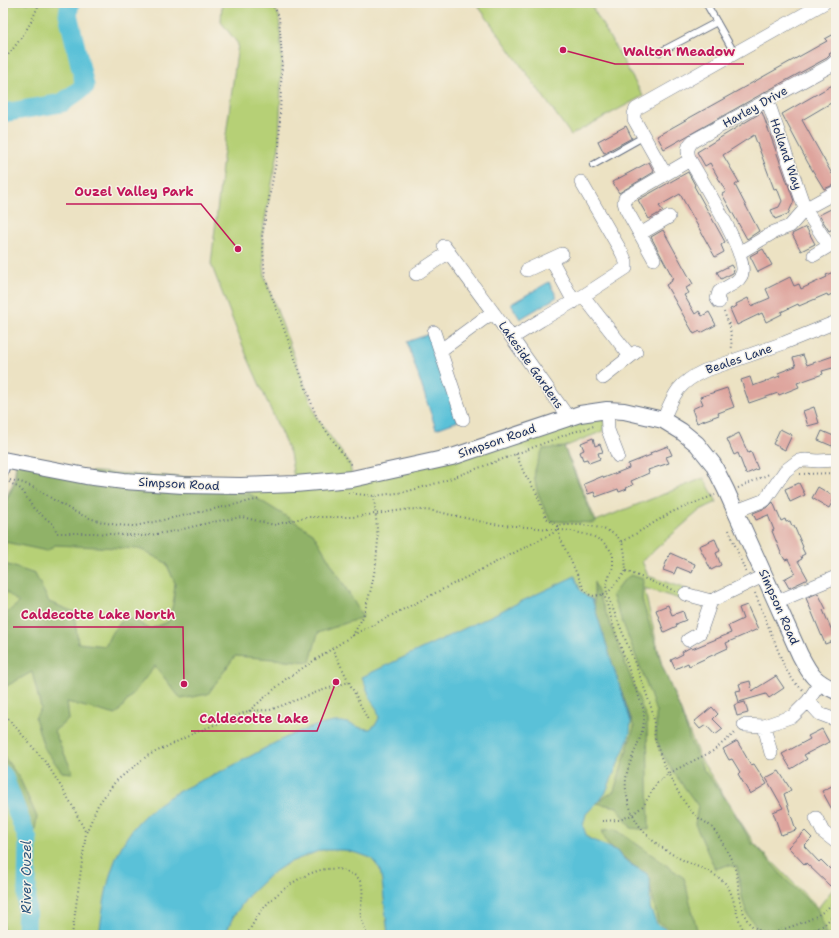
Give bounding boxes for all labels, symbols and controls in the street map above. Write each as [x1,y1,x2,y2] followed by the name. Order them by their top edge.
[615,39,744,64] callout: Walton Meadow
[623,43,735,60] text: Walton Meadow
[720,82,791,131] street label: Harley Drive
[766,116,806,192] street label: Holland Way
[66,179,201,204] callout: Ouzel Valley Park
[74,183,194,200] text: Ouzel Valley Park
[495,318,567,412] street label: Lakeside Gardens
[704,340,775,378] street label: Beales Lane
[456,420,538,462] street label: Simpson Road
[138,474,220,494] street label: Simpson Road
[755,567,803,648] street label: Simpson Road
[13,602,183,627] callout: Caldecotte Lake North
[21,606,175,623] text: Caldecotte Lake North
[191,706,317,731] callout: Caldecotte Lake
[199,710,309,727] text: Caldecotte Lake
[18,840,35,914] water label: River Ouzel

